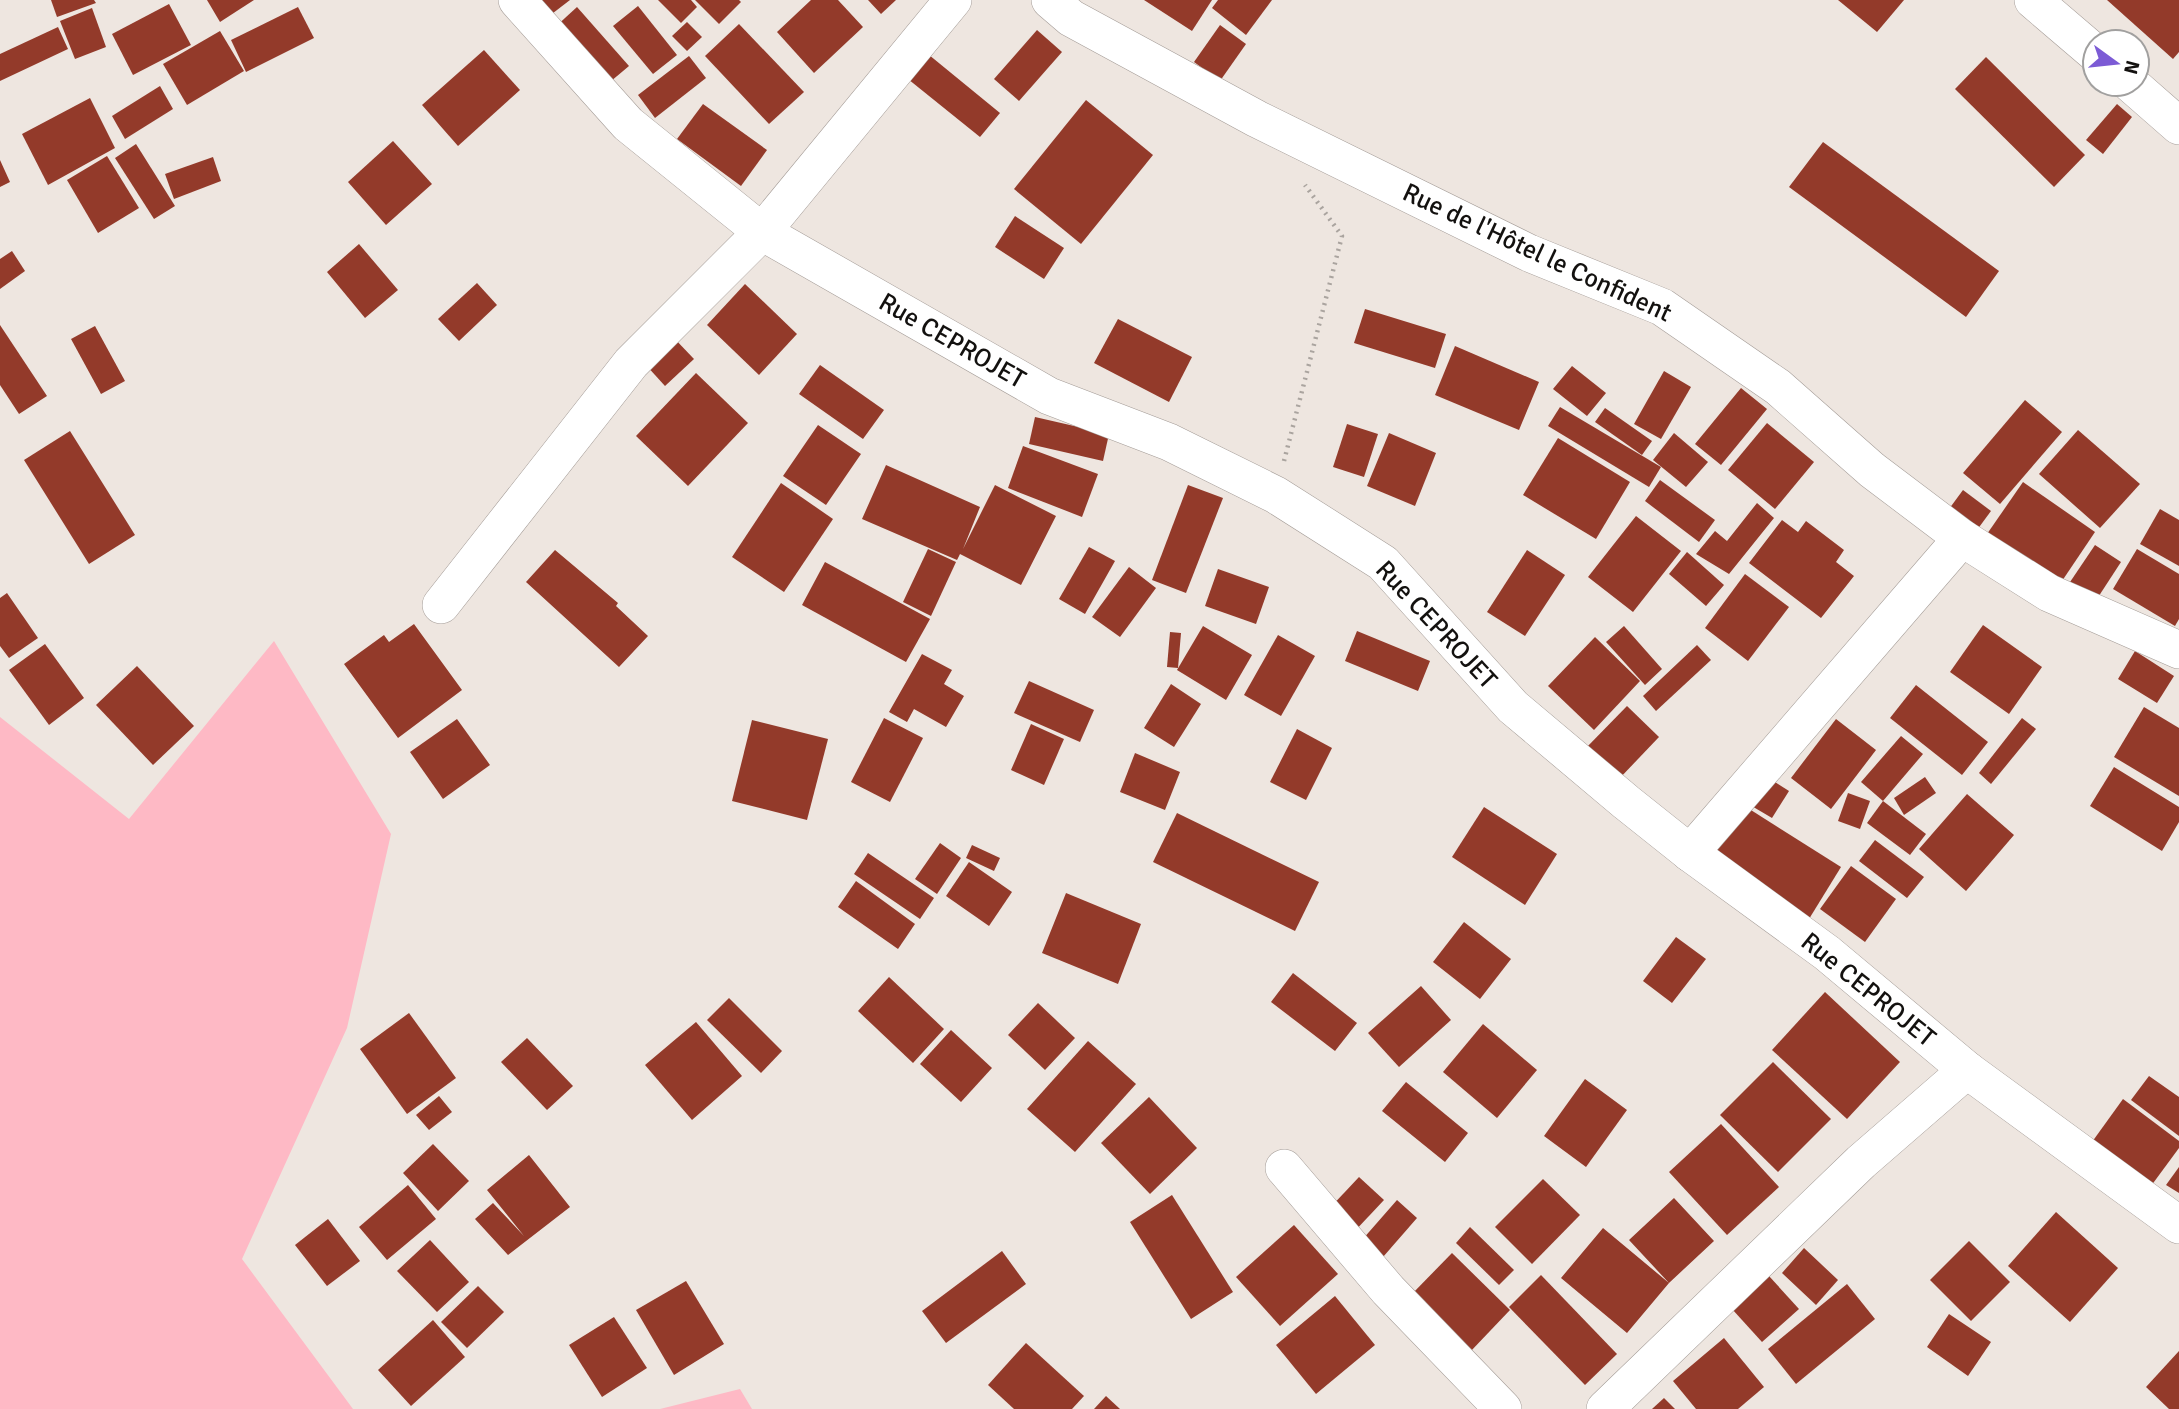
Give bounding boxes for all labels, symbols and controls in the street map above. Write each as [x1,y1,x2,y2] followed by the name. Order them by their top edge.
[2081,28,2151,98] north arrow
[2118,58,2145,77] text: N
[1397,177,1677,329] street label: Rue de l'Hôtel le Confident
[873,286,1031,396] street label: Rue CEPROJET
[1368,554,1504,696] street label: Rue CEPROJET
[1794,926,1942,1054] street label: Rue CEPROJET

